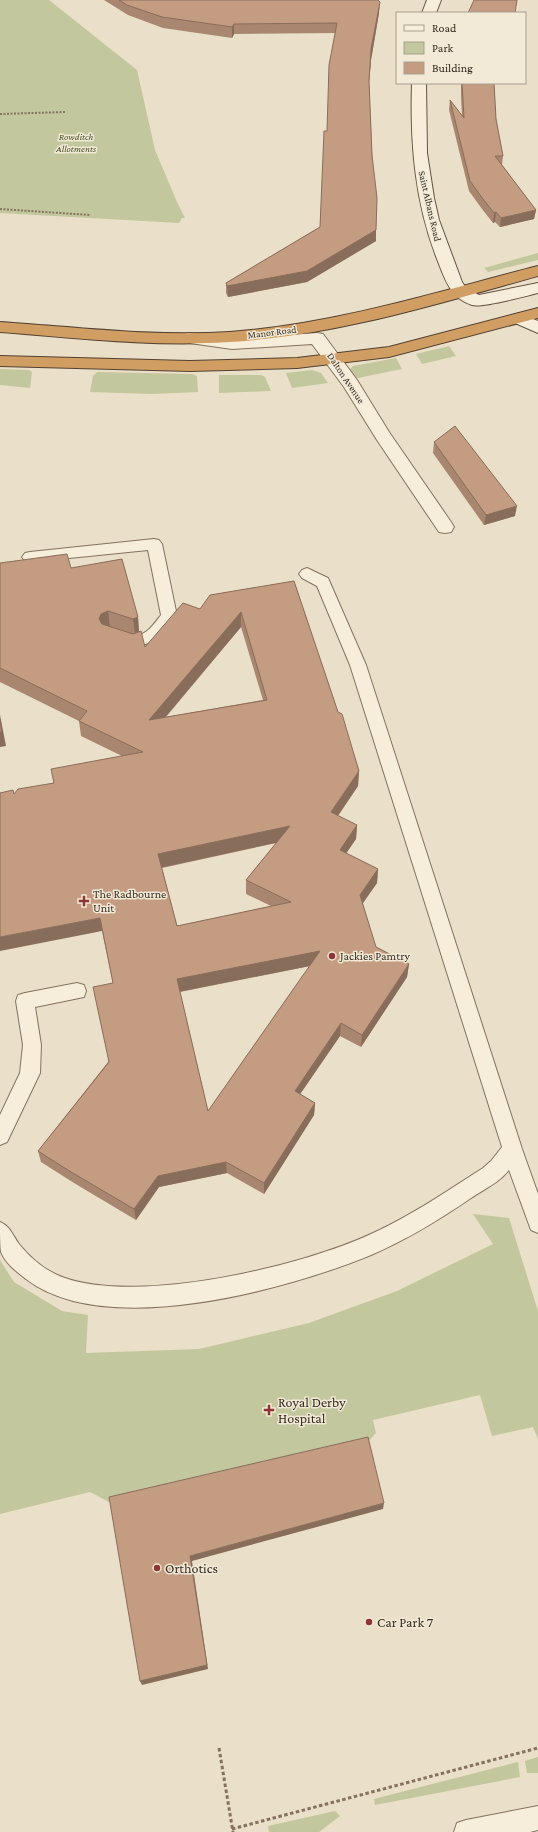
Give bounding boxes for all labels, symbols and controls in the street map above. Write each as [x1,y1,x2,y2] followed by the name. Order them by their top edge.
[396,12,526,84] legend
[432,21,457,35] text: Road
[432,41,454,55] text: Park
[432,61,473,75] text: Building
[55,131,97,154] park label: Rowditch Allotments
[417,170,444,243] street label: Saint Albans Road
[247,323,298,340] street label: Manor Road
[325,351,367,406] street label: Dalton Avenue
[93,887,166,915] place label: The Radbourne Unit
[78,895,90,907] marker: The Radbourne Unit
[339,949,410,963] place label: Jackies Pamtry
[327,951,337,961] marker: Jackies Pamtry
[278,1394,346,1426] place label: Royal Derby Hospital
[263,1404,275,1416] marker: Royal Derby Hospital
[165,1560,218,1576] place label: Orthotics
[152,1563,162,1573] marker: Orthotics
[377,1614,434,1630] place label: Car Park 7
[364,1617,374,1627] marker: Car Park 7

